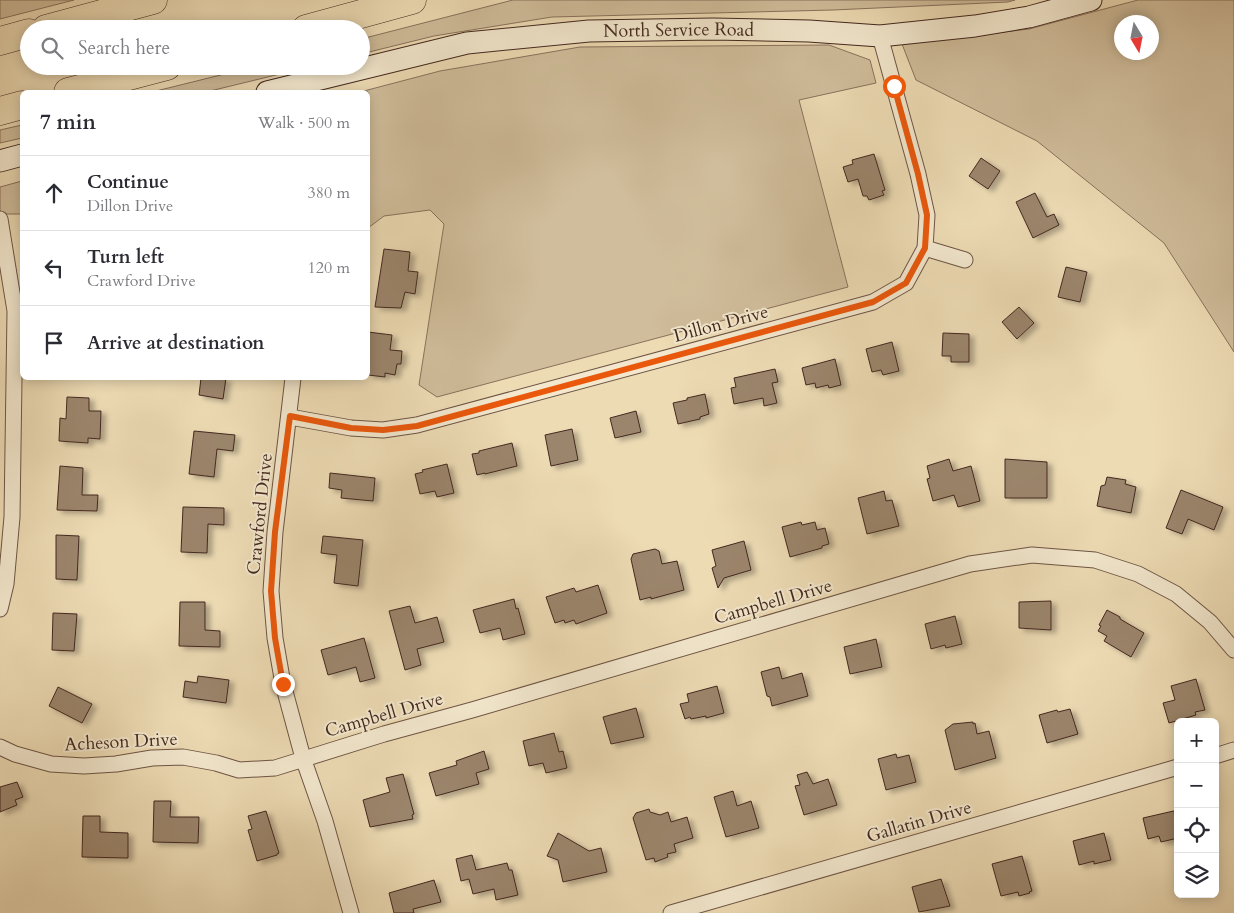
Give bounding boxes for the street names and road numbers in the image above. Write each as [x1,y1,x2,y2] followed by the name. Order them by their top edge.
[603,16,755,43] street label: North Service Road
[671,299,771,349] street label: Dillon Drive
[241,452,279,576] street label: Crawford Drive
[711,573,835,631] street label: Campbell Drive
[322,686,446,744] street label: Campbell Drive
[64,727,178,757] street label: Acheson Drive
[863,795,975,849] street label: Gallatin Drive

